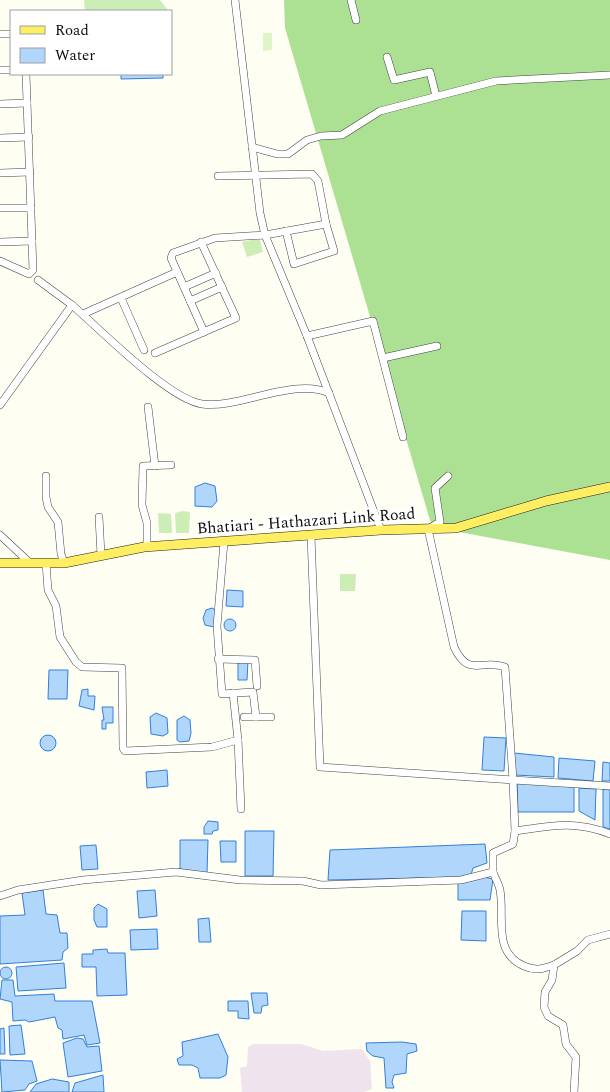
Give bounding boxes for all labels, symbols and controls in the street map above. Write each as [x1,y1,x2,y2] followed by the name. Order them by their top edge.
[10,10,172,75] legend
[55,19,89,42] text: Road
[55,44,95,67] text: Water
[196,501,416,541] street label: Bhatiari - Hathazari Link Road

